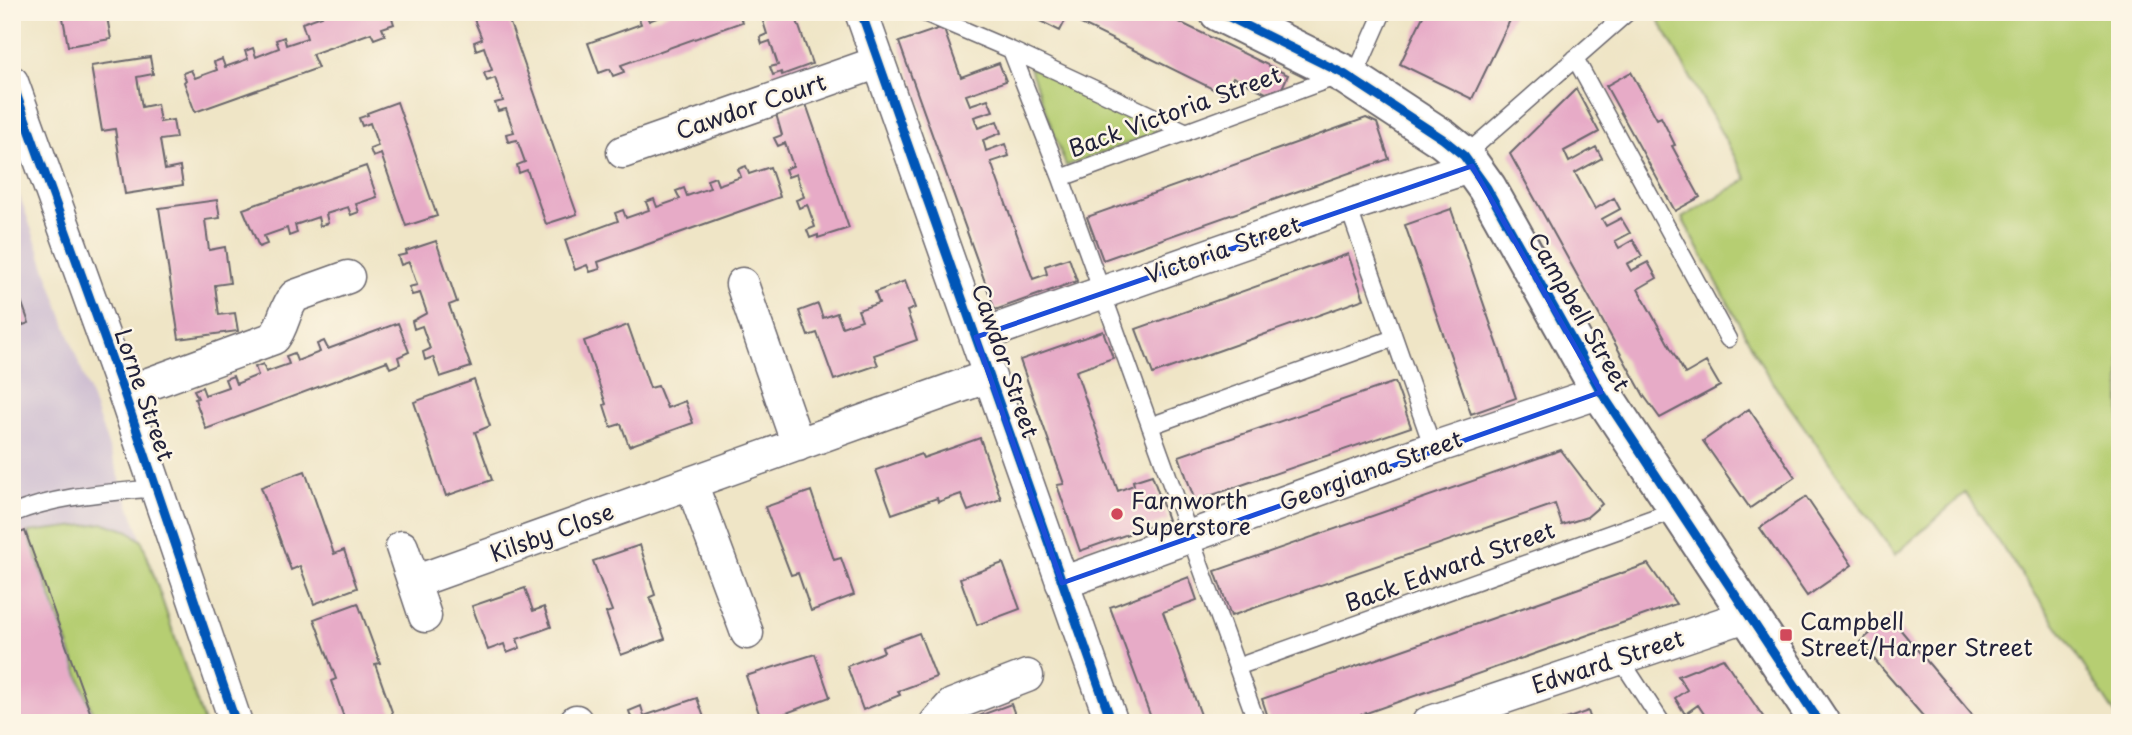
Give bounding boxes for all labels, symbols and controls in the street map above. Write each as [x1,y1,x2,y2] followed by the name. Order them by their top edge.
[1063,56,1286,165] street label: Back Victoria Street
[671,63,830,148] street label: Cawdor Court
[1140,206,1305,292] street label: Victoria Street
[1520,225,1640,397] street label: Campbell Street
[964,279,1049,442] street label: Cawdor Street
[106,323,184,466] street label: Lorne Street
[1274,420,1467,519] street label: Georgiana Street
[1131,482,1251,543] place label: Farnworth Superstore
[485,493,618,570] street label: Kilsby Close
[1109,506,1125,522] marker: Farnworth Superstore
[1340,511,1559,620] street label: Back Edward Street
[1800,603,2033,664] place label: Campbell Street/Harper Street
[1527,620,1688,702] street label: Edward Street
[1778,627,1794,643] marker: Campbell Street/Harper Street

